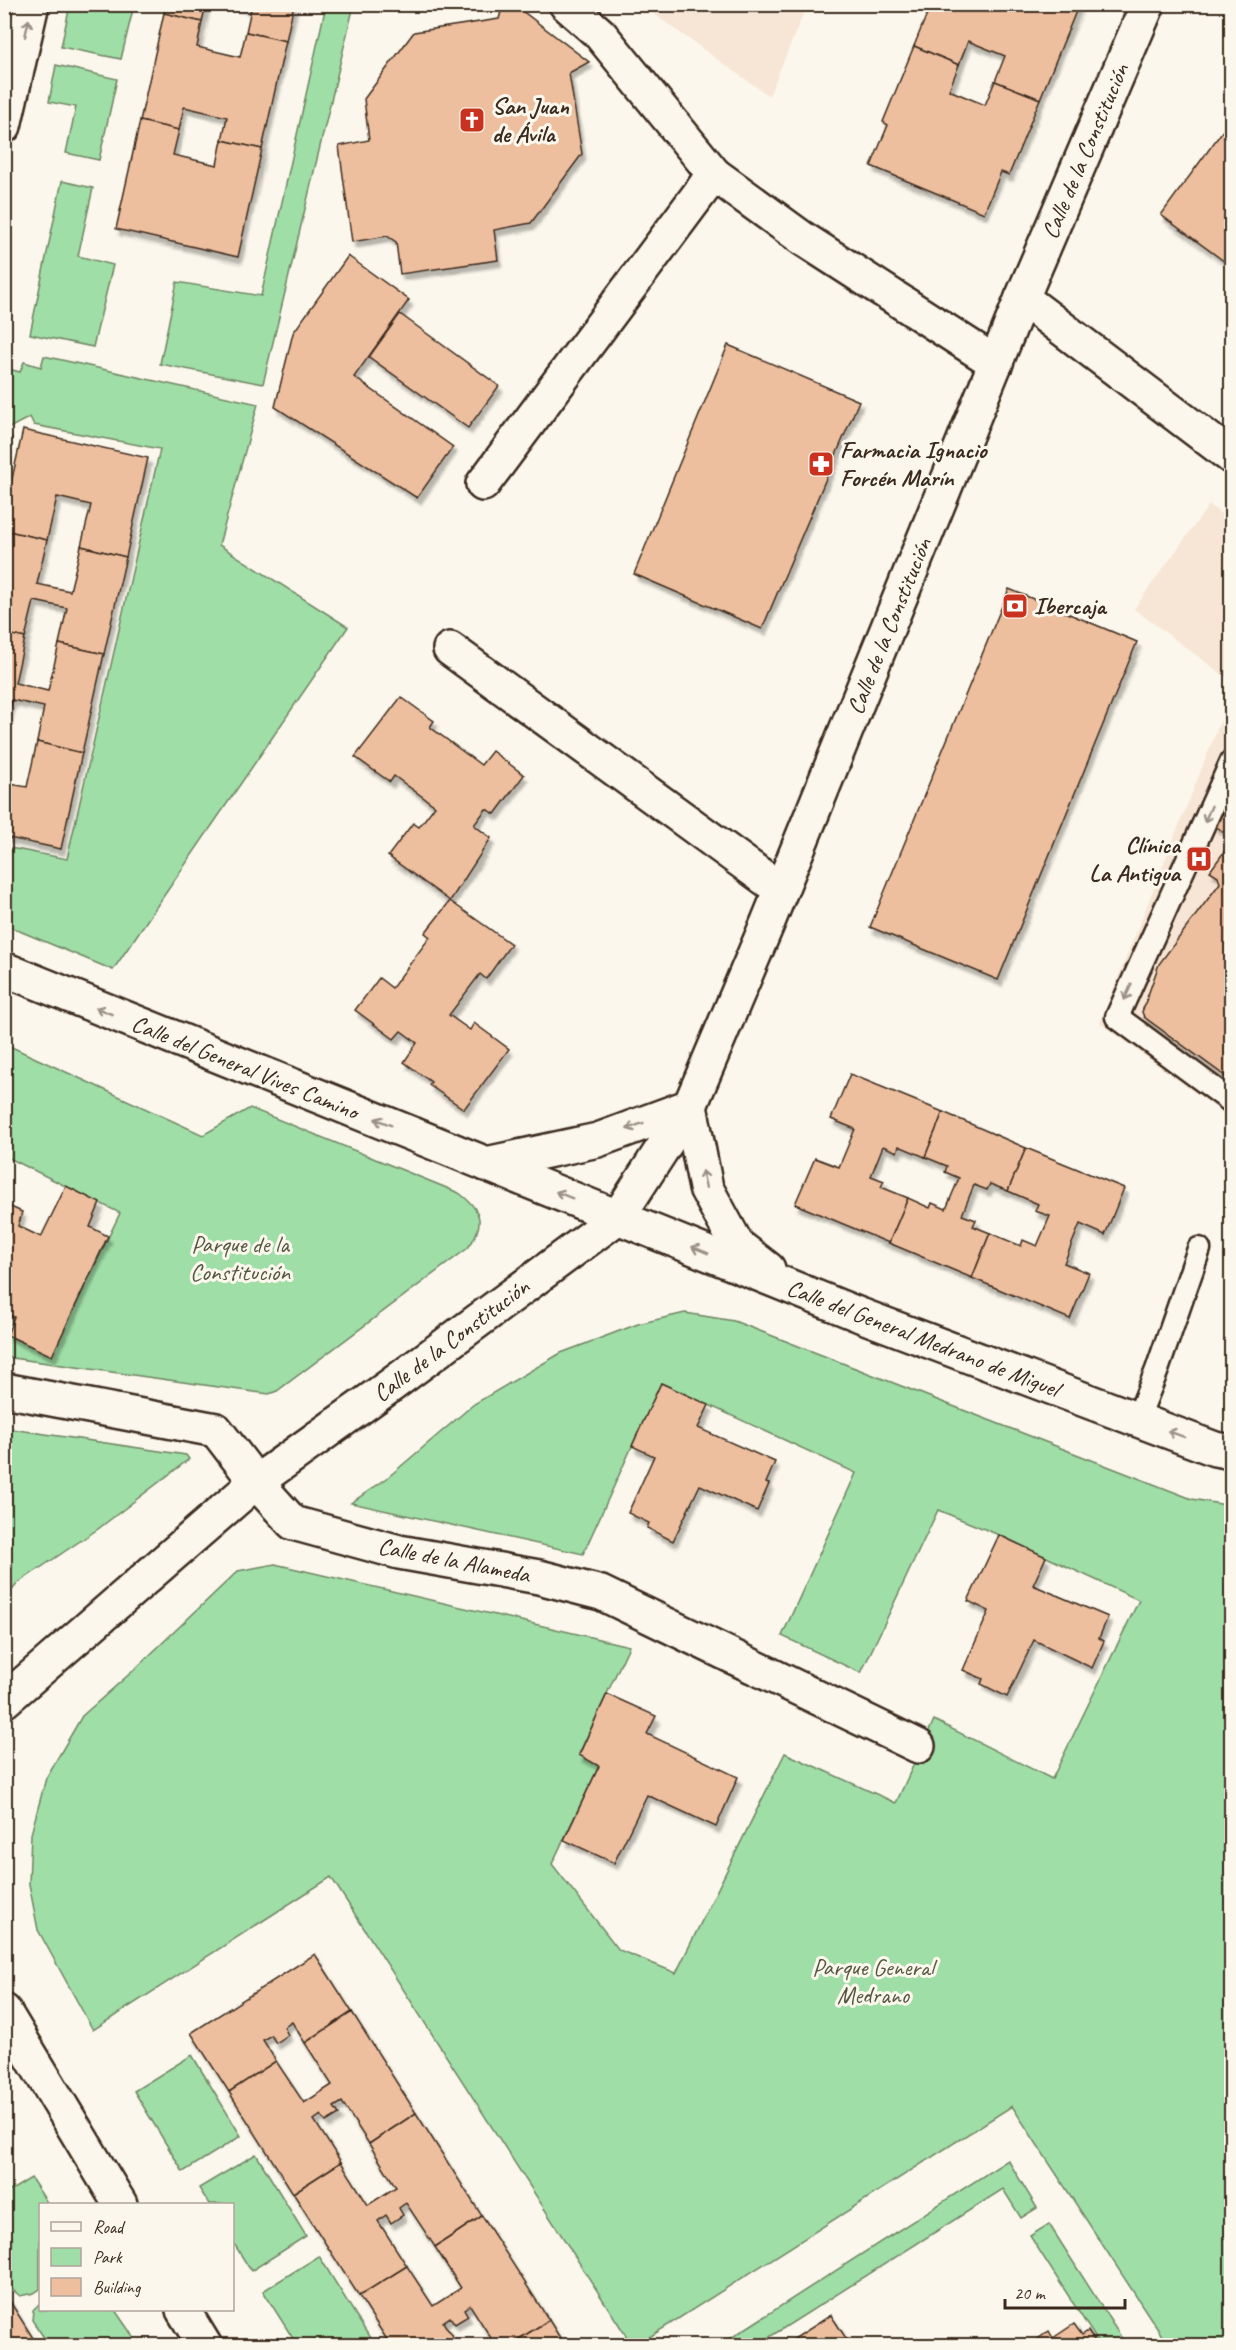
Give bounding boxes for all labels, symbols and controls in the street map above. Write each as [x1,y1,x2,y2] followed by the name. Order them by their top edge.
[22,19,33,39] one-way arrow
[1035,58,1136,243] street label: Calle de la Constitución
[492,91,570,149] place label: San Juan de Ávila
[457,105,487,135] church icon: San Juan de Ávila
[840,435,989,493] place label: Farmacia Ignacio Forcén Marín
[806,449,836,479] pharmacy icon: Farmacia Ignacio Forcén Marín
[840,532,939,719] street label: Calle de la Constitución
[1000,591,1030,621] bank icon: Ibercaja
[1034,591,1107,621] place label: Ibercaja
[1201,805,1213,823] one-way arrow
[1089,830,1182,888] place label: Clínica La Antigua
[1184,844,1214,874] hospital icon: Clínica La Antigua
[1122,983,1134,1001] one-way arrow
[95,1004,114,1015] one-way arrow
[127,1008,365,1127] street label: Calle del General Vives Camino
[374,1116,392,1127] one-way arrow
[626,1121,645,1132] one-way arrow
[698,1169,710,1188] one-way arrow
[555,1189,573,1200] one-way arrow
[190,1229,291,1287] park label: Parque de la Constitución
[692,1244,710,1255] one-way arrow
[367,1271,536,1408] street label: Calle de la Constitución
[783,1272,1067,1405] street label: Calle del General Medrano de Miguel
[1167,1428,1186,1439] one-way arrow
[376,1531,534,1590] street label: Calle de la Alameda
[812,1952,938,2010] park label: Parque General Medrano
[39,2203,234,2311] legend
[93,2216,126,2238] text: Road
[93,2246,123,2268] text: Park
[1005,2272,1125,2310] scale bar
[93,2276,142,2298] text: Building
[1014,2282,1047,2304] text: 20 m

